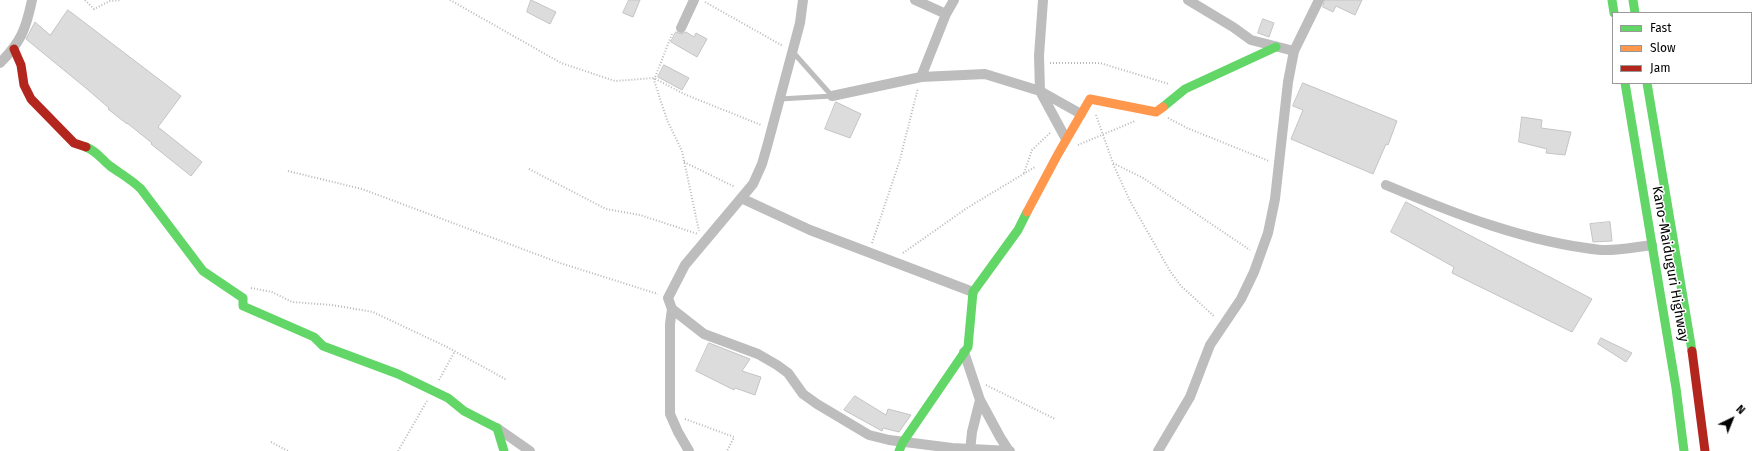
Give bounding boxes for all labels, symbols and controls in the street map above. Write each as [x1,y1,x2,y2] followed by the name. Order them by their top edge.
[1612,12,1752,84] legend
[1650,21,1672,35] text: Fast
[1650,41,1676,55] text: Slow
[1650,61,1670,75] text: Jam
[1648,185,1692,343] street label: Kano-Maiduguri Highway
[1712,399,1752,439] north arrow
[1733,403,1748,417] text: N

